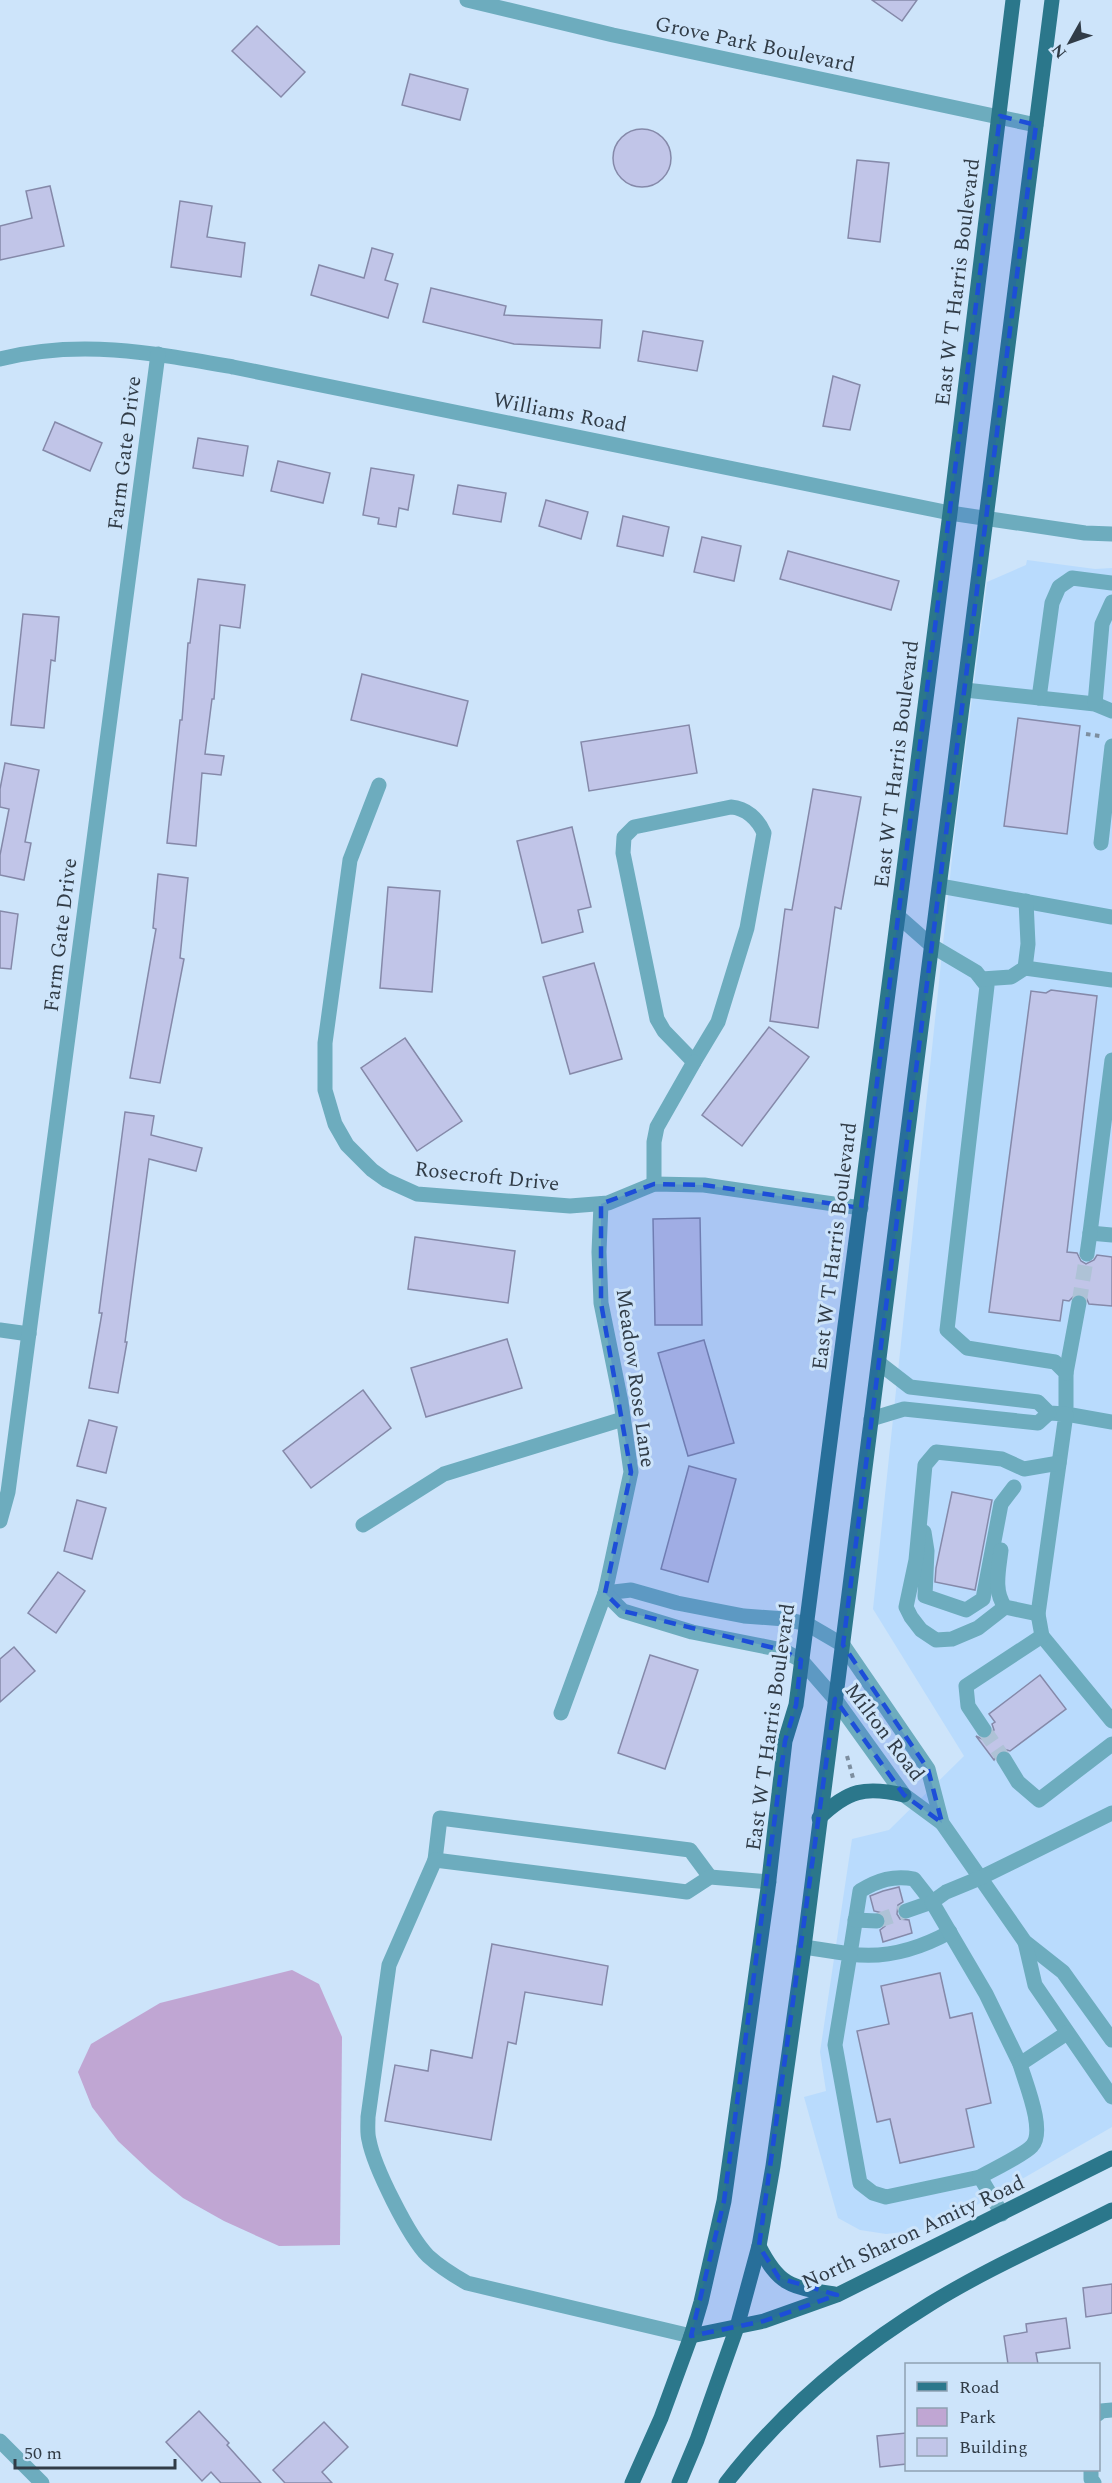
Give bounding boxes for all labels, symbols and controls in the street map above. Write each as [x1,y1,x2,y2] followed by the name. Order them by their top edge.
[652,8,858,82] street label: Grove Park Boulevard
[1040,12,1100,72] north arrow
[1046,38,1073,64] text: N
[927,156,989,408] street label: East W T Harris Boulevard
[100,374,150,532] street label: Farm Gate Drive
[490,384,630,442] street label: Williams Road
[866,638,928,890] street label: East W T Harris Boulevard
[36,856,86,1014] street label: Farm Gate Drive
[804,1120,866,1372] street label: East W T Harris Boulevard
[413,1153,561,1201] street label: Rosecroft Drive
[607,1287,663,1470] street label: Meadow Rose Lane
[738,1601,804,1853] street label: East W T Harris Boulevard
[836,1676,932,1789] street label: Milton Road
[797,2167,1030,2299] street label: North Sharon Amity Road
[905,2363,1100,2471] legend
[959,2374,1000,2401] text: Road
[959,2404,996,2431] text: Park
[15,2432,176,2470] scale bar
[959,2434,1028,2461] text: Building
[24,2440,62,2467] text: 50 m

